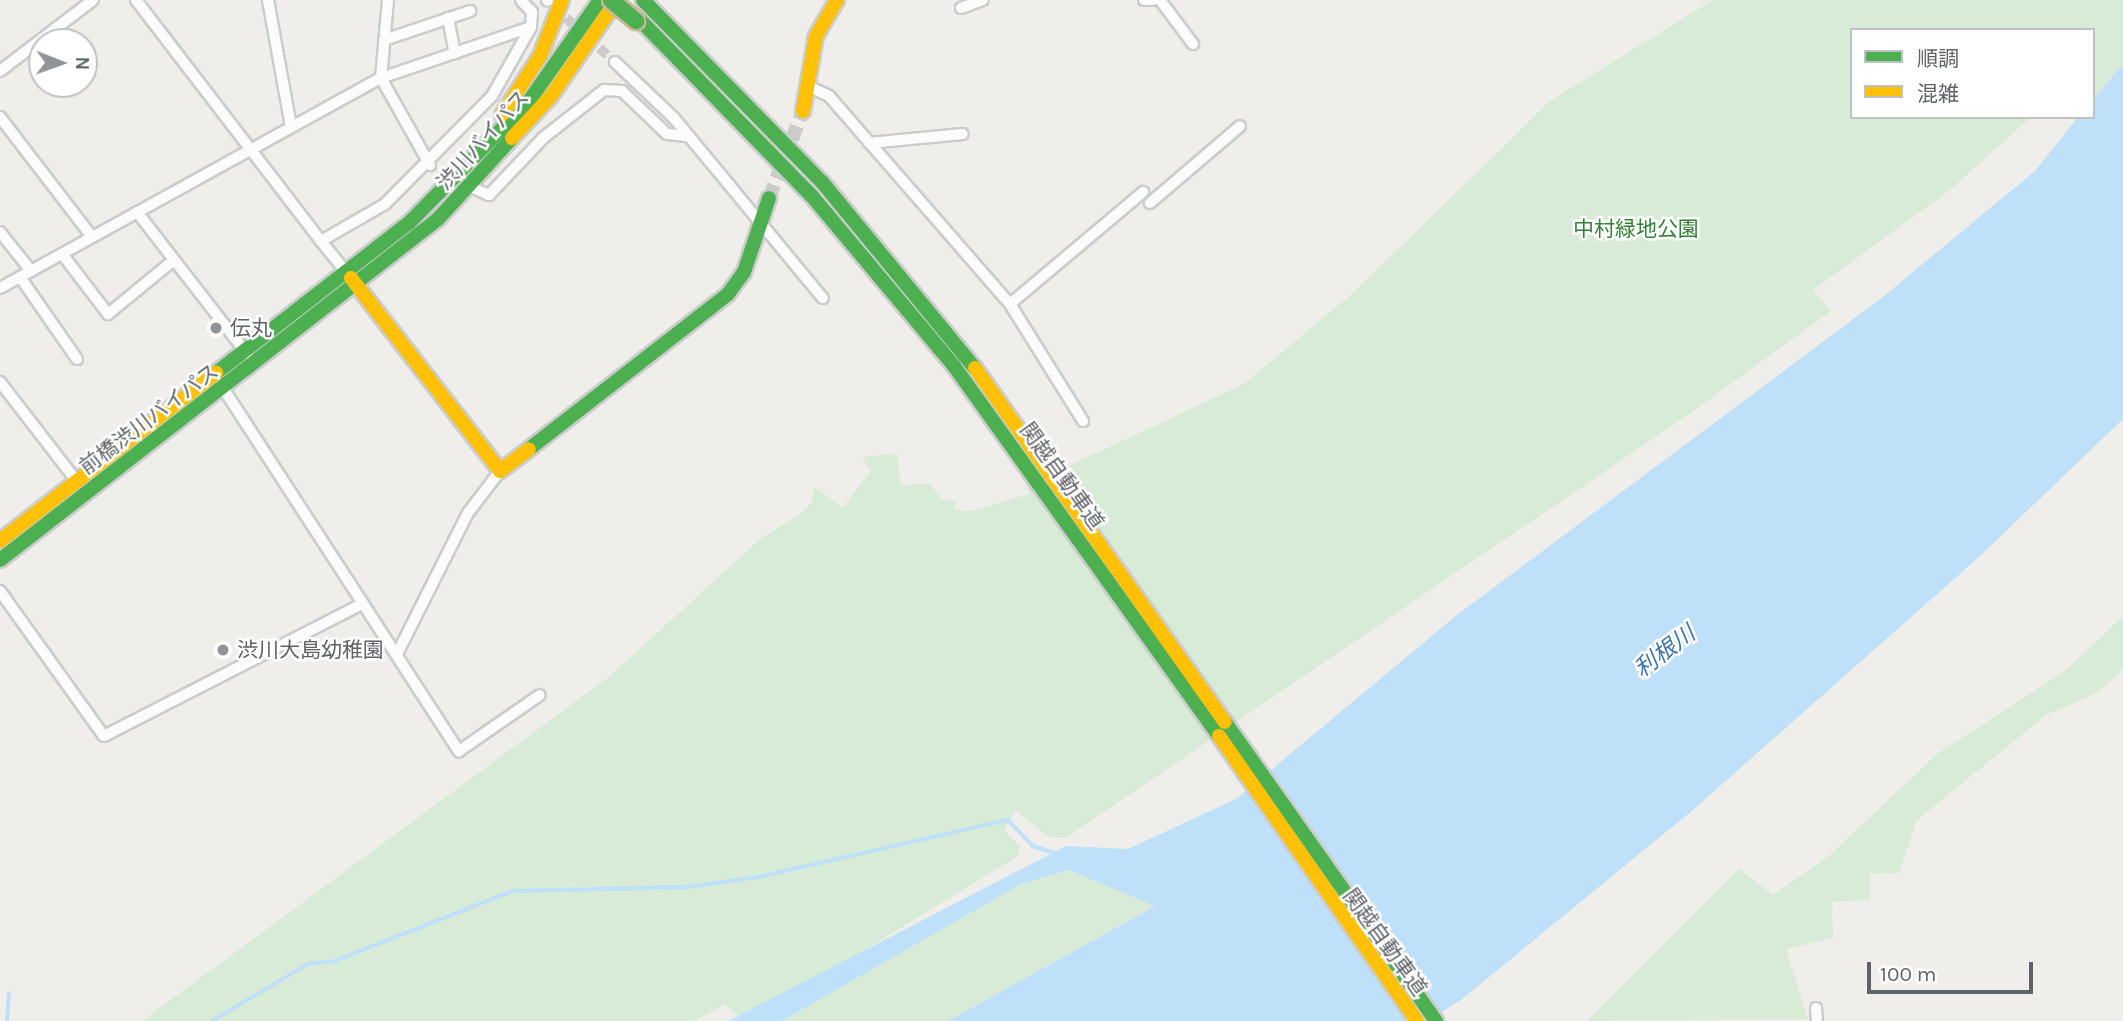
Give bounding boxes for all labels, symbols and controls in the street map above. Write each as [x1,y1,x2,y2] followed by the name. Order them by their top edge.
[28,28,98,98] north arrow
[1850,28,2095,119] legend
[1917,47,1959,71] text: 順調
[71,56,93,70] text: N
[1917,82,1959,106] text: 混雑
[431,85,535,195] street label: 渋川バイパス
[1573,216,1699,242] park label: 中村緑地公園
[230,315,272,341] place label: 伝丸
[208,320,224,336] marker: 伝丸
[74,358,224,480] street label: 前橋渋川バイパス
[1015,418,1109,534] street label: 関越自動車道
[1629,620,1701,684] water label: 利根川
[237,637,384,663] place label: 渋川大島幼稚園
[215,642,231,658] marker: 渋川大島幼稚園
[1338,884,1432,1000] street label: 関越自動車道
[1871,948,2037,992] scale bar
[1880,962,1937,986] text: 100 m

